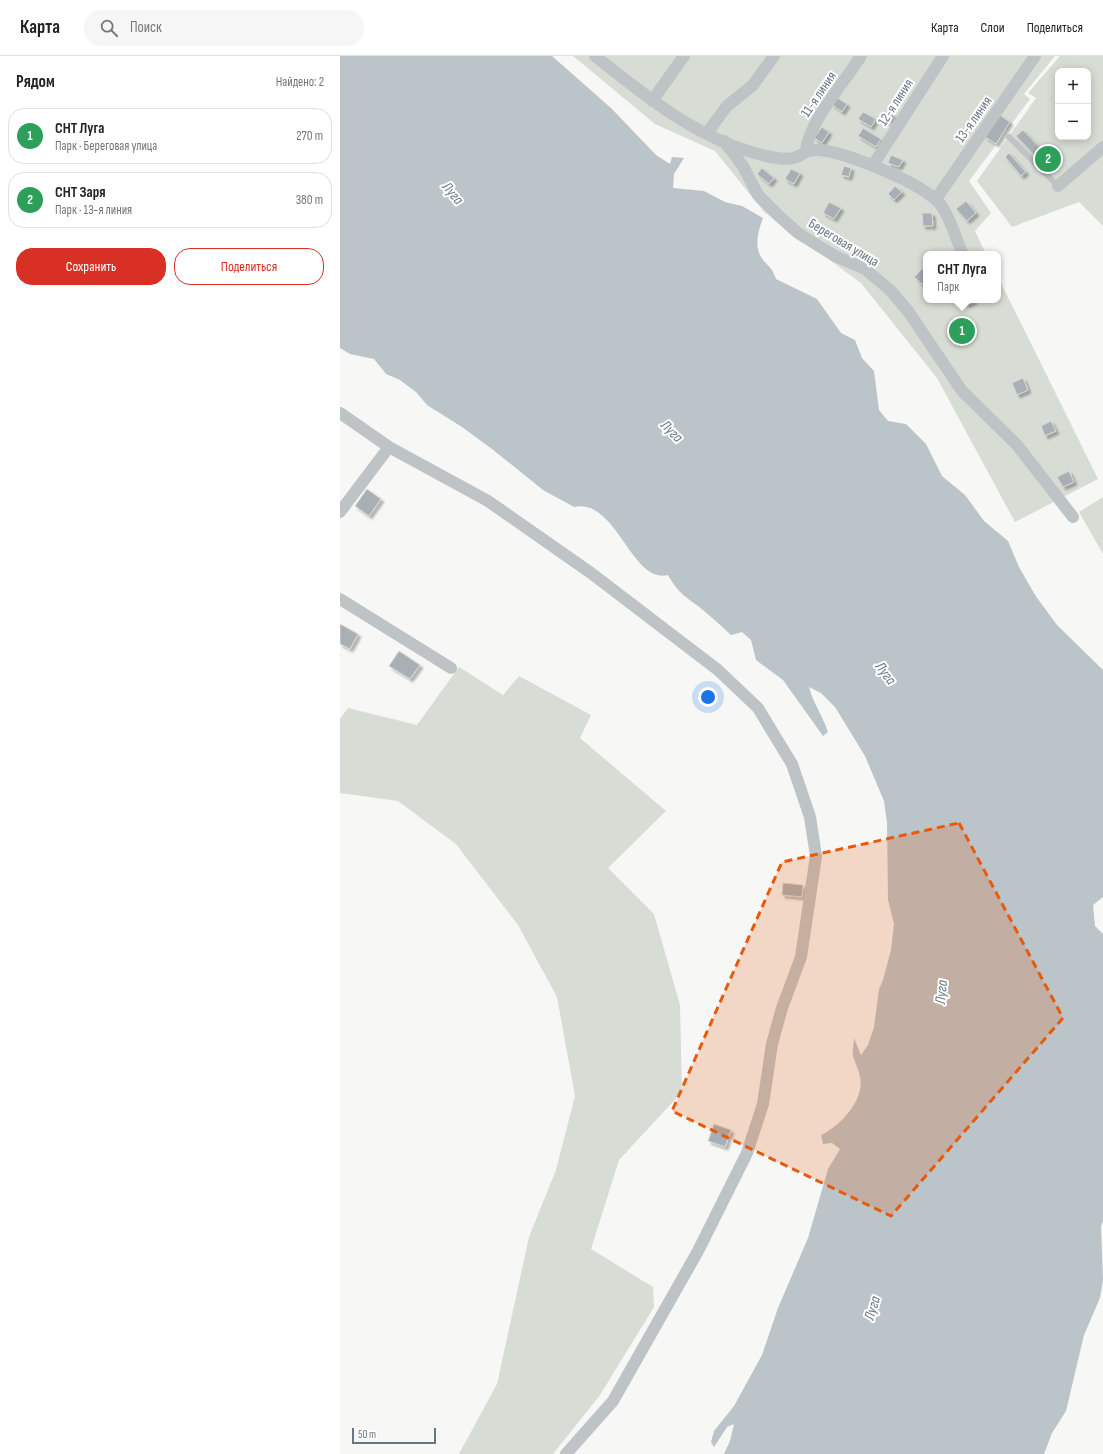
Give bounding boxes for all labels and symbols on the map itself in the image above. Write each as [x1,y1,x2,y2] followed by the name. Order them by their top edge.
[797,68,840,120] street label: 11-я линия
[874,76,917,129] street label: 12-я линия
[951,93,995,146] street label: 13-я линия
[1035,144,1061,174] pin: 2
[437,177,468,209] water label: Луга
[805,215,882,270] street label: Береговая улица
[949,316,975,346] pin: 1
[656,415,687,447] water label: Луга
[870,657,900,689] water label: Луга
[698,687,718,707] your location
[931,979,952,1006] water label: Луга
[860,1294,885,1323] water label: Луга
[352,1426,436,1445] scale bar

